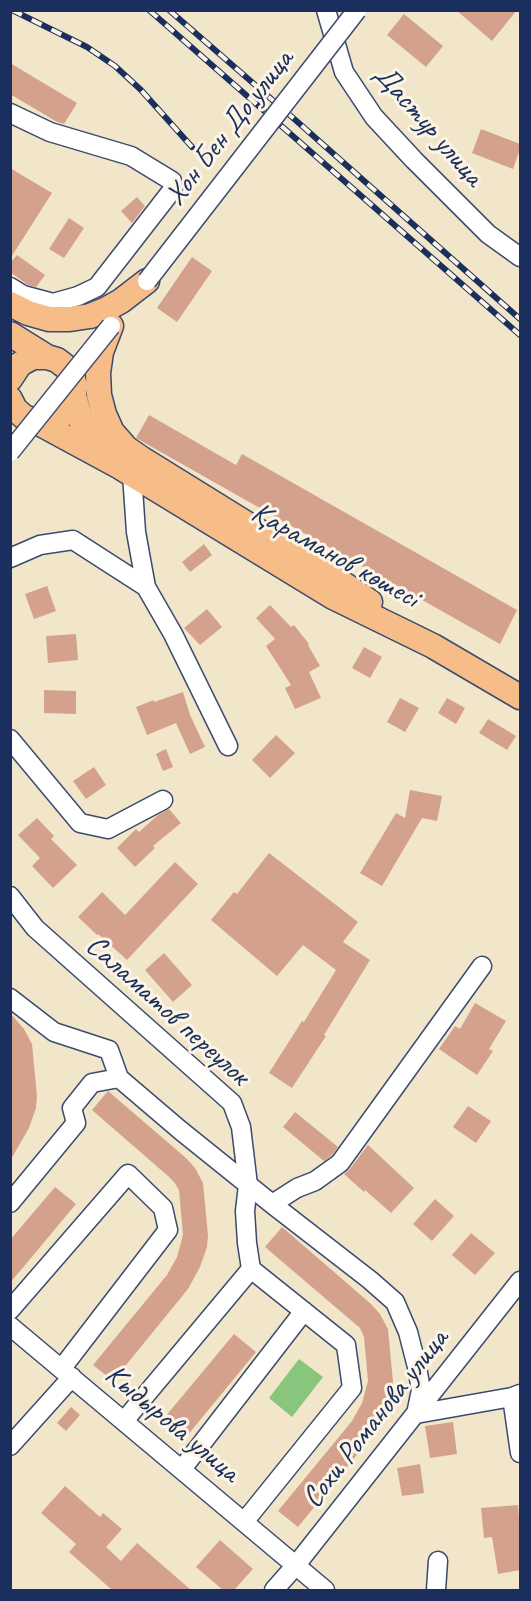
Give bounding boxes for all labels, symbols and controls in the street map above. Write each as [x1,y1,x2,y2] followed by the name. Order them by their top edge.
[158,43,302,213] street label: Хон Бен До улица
[365,58,491,194] street label: Дастур улица
[245,495,425,617] street label: Қараманов көшесі
[78,928,256,1094] street label: Саламатов переулок
[295,1323,457,1515] street label: Сохи Романова улица
[97,1357,247,1491] street label: Кыдырова улица

